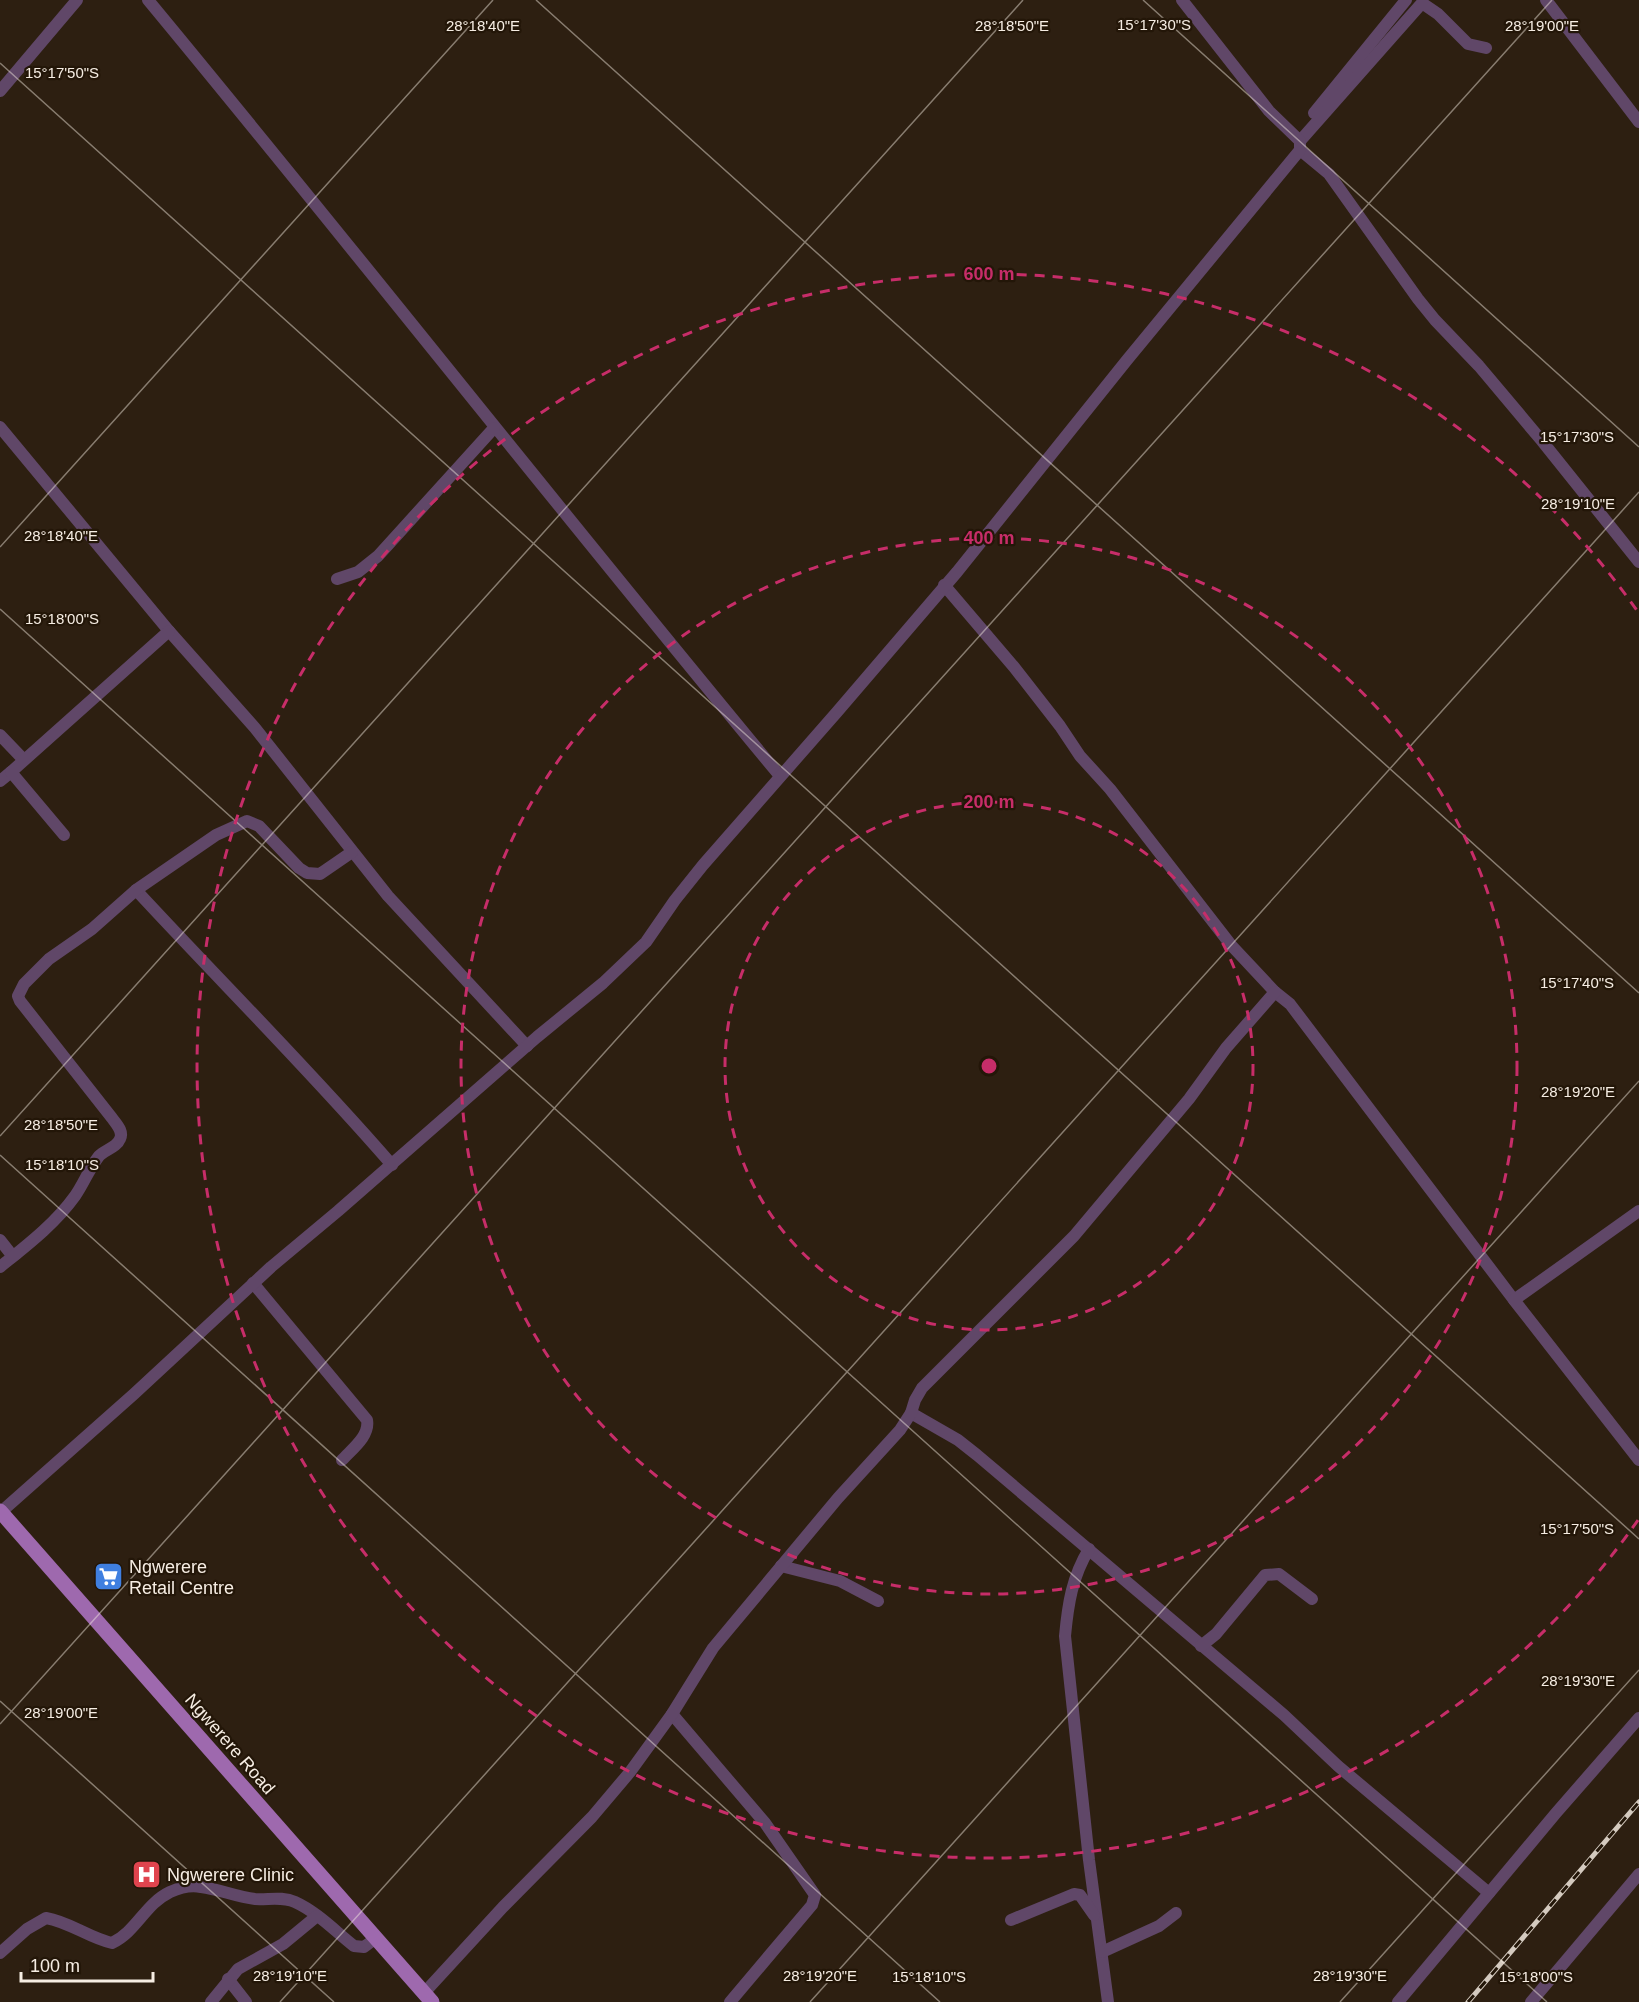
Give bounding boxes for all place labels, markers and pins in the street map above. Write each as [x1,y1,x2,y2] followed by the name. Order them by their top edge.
[979,1056,999,1076] centre of rings
[129,1557,234,1598] place label: Ngwerere Retail Centre
[92,1561,124,1593] supermarket icon: Ngwerere Retail Centre
[130,1859,162,1891] hospital icon: Ngwerere Clinic
[167,1865,294,1885] place label: Ngwerere Clinic

